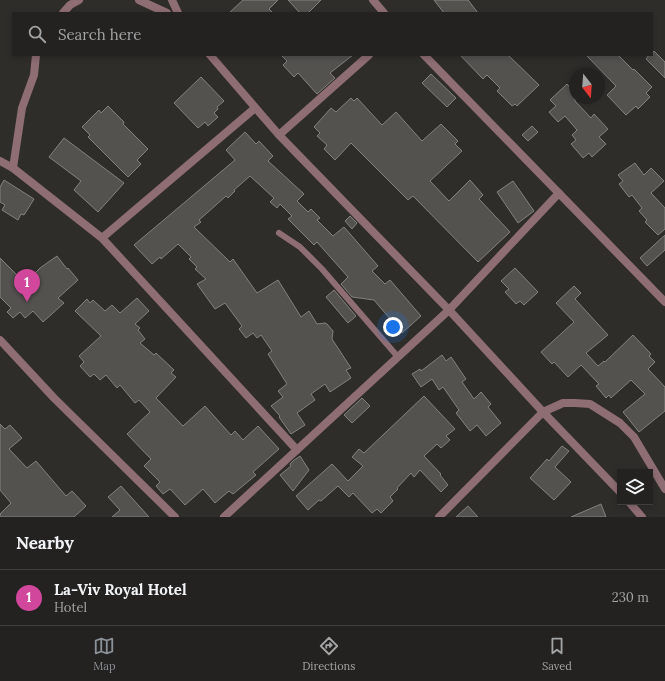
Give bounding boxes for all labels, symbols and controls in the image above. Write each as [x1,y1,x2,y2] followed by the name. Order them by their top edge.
[12,12,653,56] search box
[26,23,48,45] icon: search
[58,25,141,44] text: Search here
[569,68,605,104] north arrow
[14,269,40,302] pin: 1
[383,317,403,337] your location
[617,469,653,505] map controls
[617,469,653,505] button: layers
[16,532,74,554] text: Nearby
[54,580,187,599] text: La-Viv Royal Hotel
[26,589,32,606] text: 1
[612,589,649,606] text: 230 m
[54,599,87,616] text: Hotel
[93,635,116,673] tab: Map
[302,635,355,673] tab: Directions
[542,635,572,673] tab: Saved

